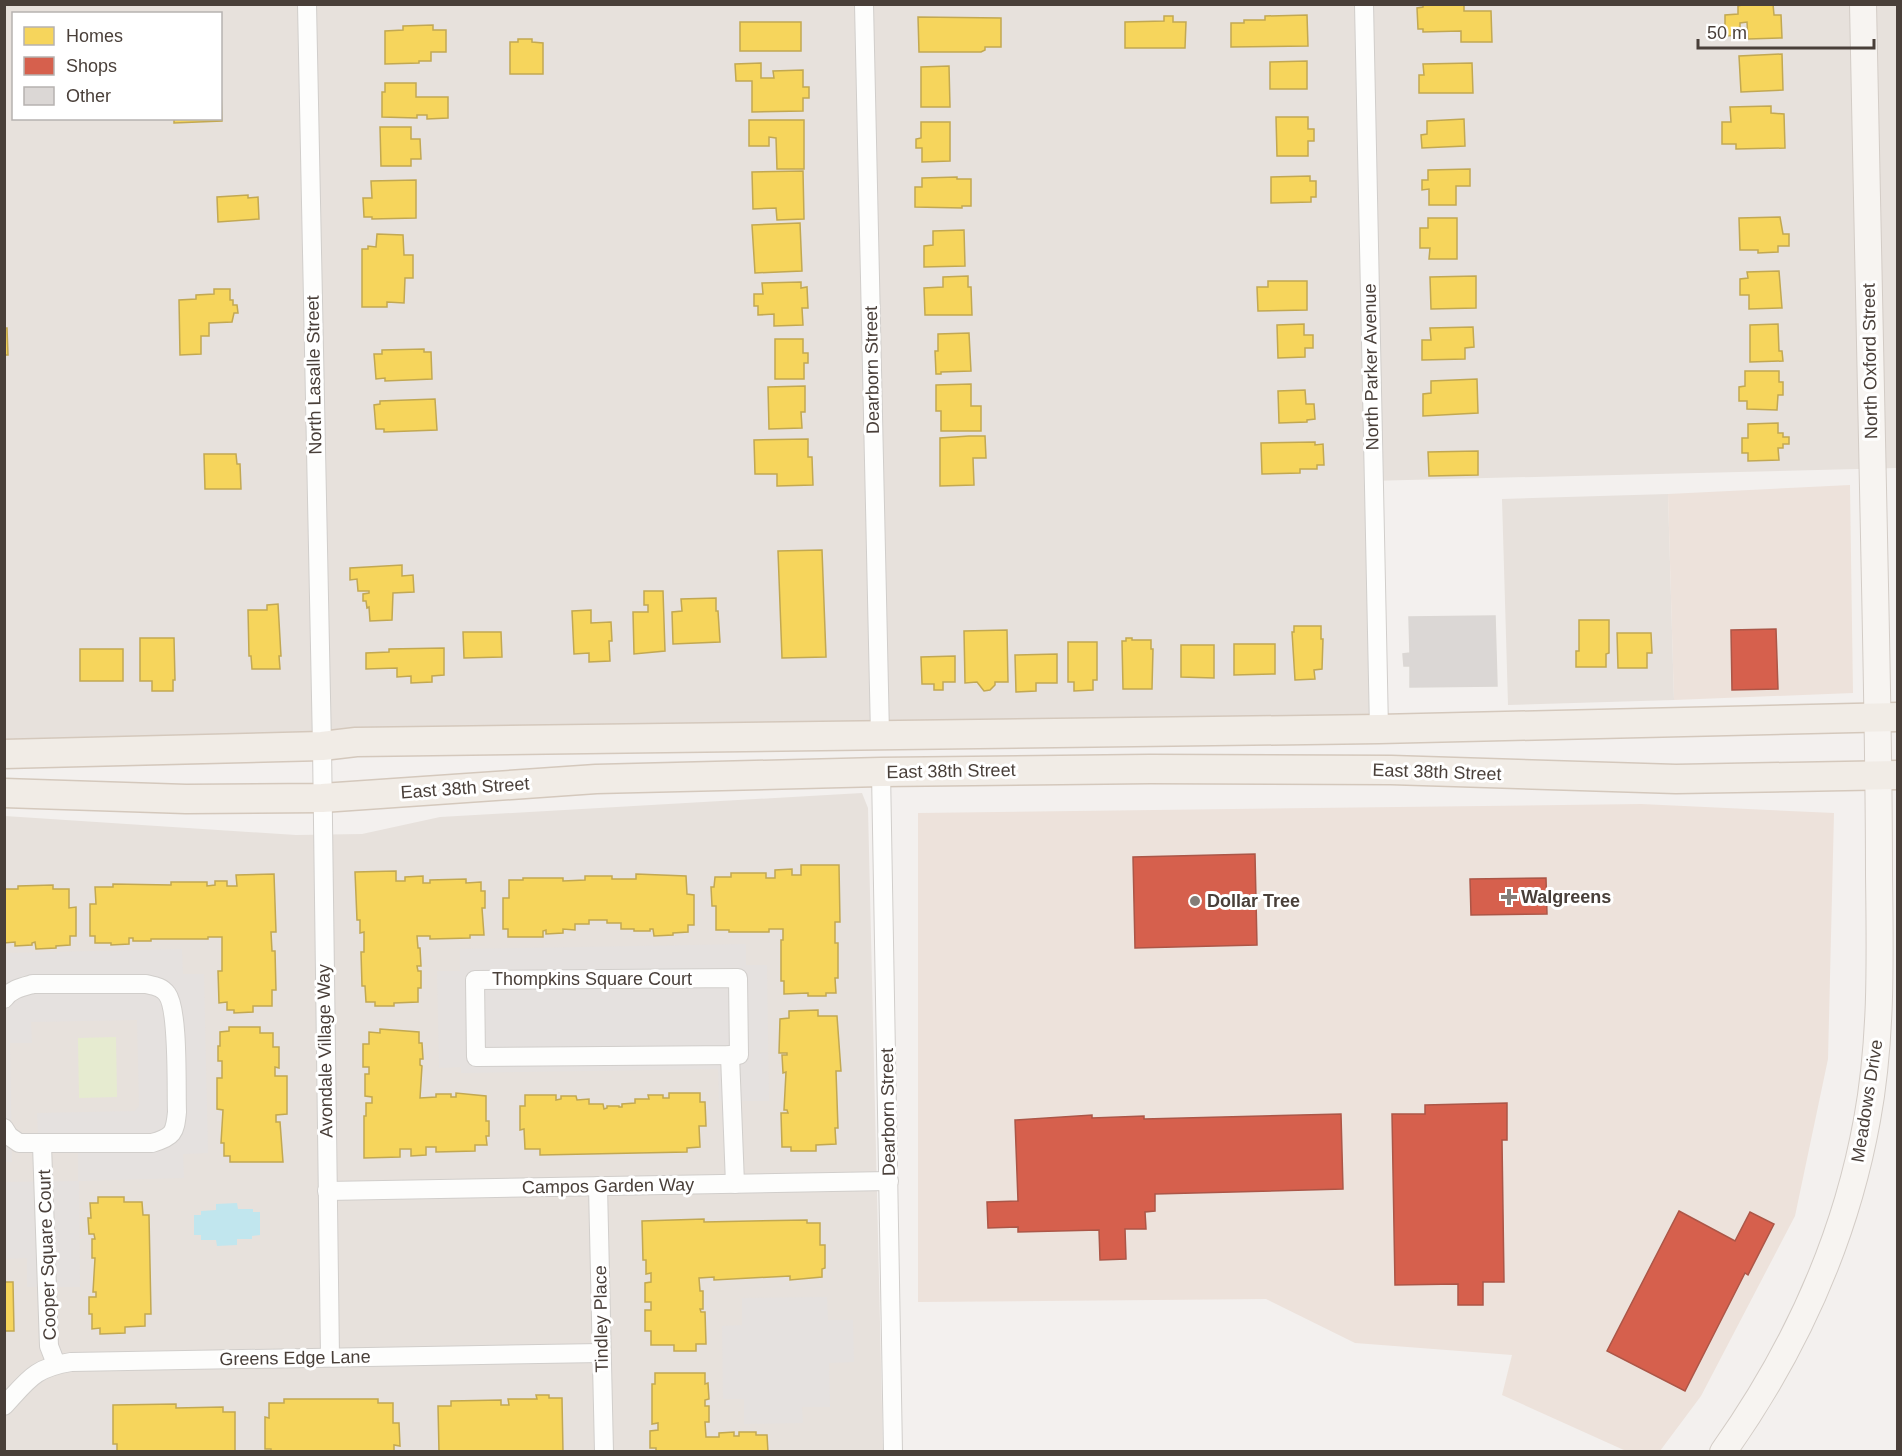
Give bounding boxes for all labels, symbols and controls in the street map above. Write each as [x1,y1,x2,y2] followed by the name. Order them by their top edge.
[12,12,222,120] legend
[1698,12,1874,50] scale bar
[1707,23,1747,43] text: 50 m
[66,26,123,46] text: Homes
[66,56,117,76] text: Shops
[66,86,111,106] text: Other
[1360,283,1382,451] street label: North Parker Avenue
[1859,283,1881,439] street label: North Oxford Street
[303,295,325,455] street label: North Lasalle Street
[861,306,883,434] street label: Dearborn Street
[886,760,1016,782] street label: East 38th Street
[1372,760,1502,784] street label: East 38th Street
[400,774,530,802] street label: East 38th Street
[1521,887,1611,907] place label: Walgreens
[1502,890,1516,904] marker: Walgreens
[1207,891,1300,911] place label: Dollar Tree
[1188,894,1202,908] marker: Dollar Tree
[313,964,337,1138] street label: Avondale Village Way
[492,969,692,989] street label: Thompkins Square Court
[1847,1038,1887,1164] street label: Meadows Drive
[877,1048,899,1176] street label: Dearborn Street
[34,1169,60,1341] street label: Cooper Square Court
[522,1174,694,1198] street label: Campos Garden Way
[590,1265,612,1373] street label: Tindley Place
[219,1347,371,1369] street label: Greens Edge Lane

